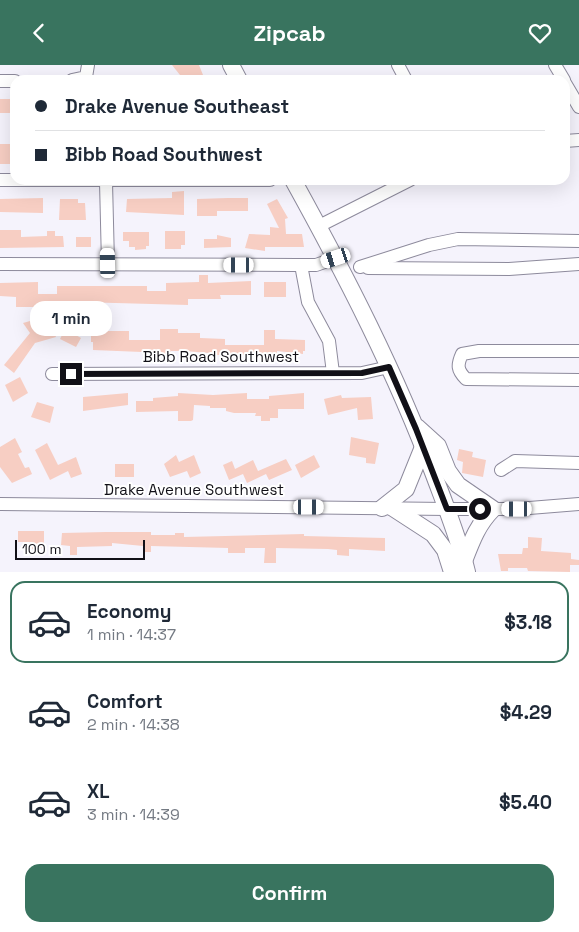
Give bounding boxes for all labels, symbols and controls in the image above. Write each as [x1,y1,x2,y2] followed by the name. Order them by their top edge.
[25,19,53,47] icon: back
[253,19,326,47] text: Zipcab
[526,19,554,47] icon: heart
[65,94,289,119] text: Drake Avenue Southeast
[65,142,263,167] text: Bibb Road Southwest
[319,246,352,270] car
[100,248,115,278] car
[224,258,254,273] car
[30,301,112,337] callout: 1 min
[51,308,91,329] text: 1 min
[143,347,299,366] street label: Bibb Road Southwest
[60,363,82,385] route end
[104,480,284,499] street label: Drake Avenue Southwest
[469,498,491,520] route start
[294,500,324,515] car
[502,502,532,517] car
[15,537,145,560] scale bar
[22,540,61,558] text: 100 m
[87,599,171,624] text: Economy
[27,600,72,645] icon: car
[504,610,552,635] text: $3.18
[87,624,176,645] text: 1 min · 14:37
[87,689,163,714] text: Comfort
[27,690,72,735] icon: car
[500,700,552,725] text: $4.29
[87,714,180,735] text: 2 min · 14:38
[87,779,110,804] text: XL
[27,780,72,825] icon: car
[499,790,552,815] text: $5.40
[87,804,180,825] text: 3 min · 14:39
[25,864,554,922] button: Confirm

